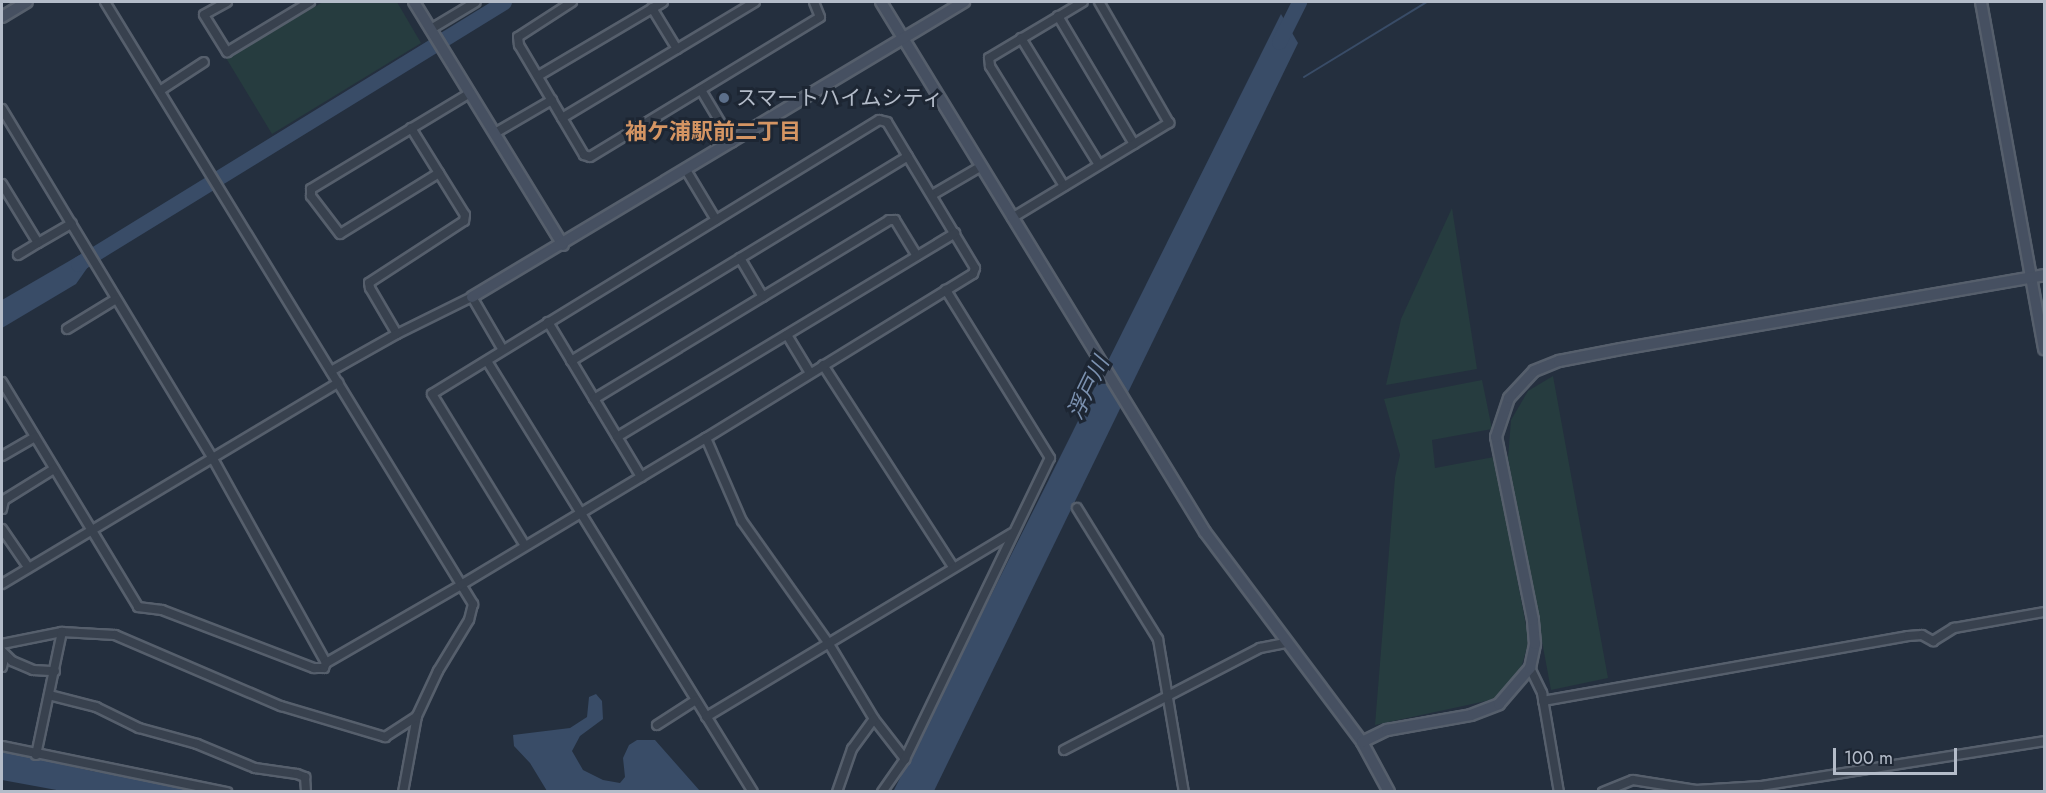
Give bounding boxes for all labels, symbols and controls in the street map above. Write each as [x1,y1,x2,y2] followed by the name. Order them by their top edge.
[736,85,946,111] place label: スマートハイムシティ
[717,91,731,105] marker: スマートハイムシティ
[625,119,801,145] district label: 袖ケ浦駅前二丁目
[1062,353,1114,423] water label: 浮戸川
[1836,736,1960,774] scale bar
[1844,745,1893,771] text: 100 m

